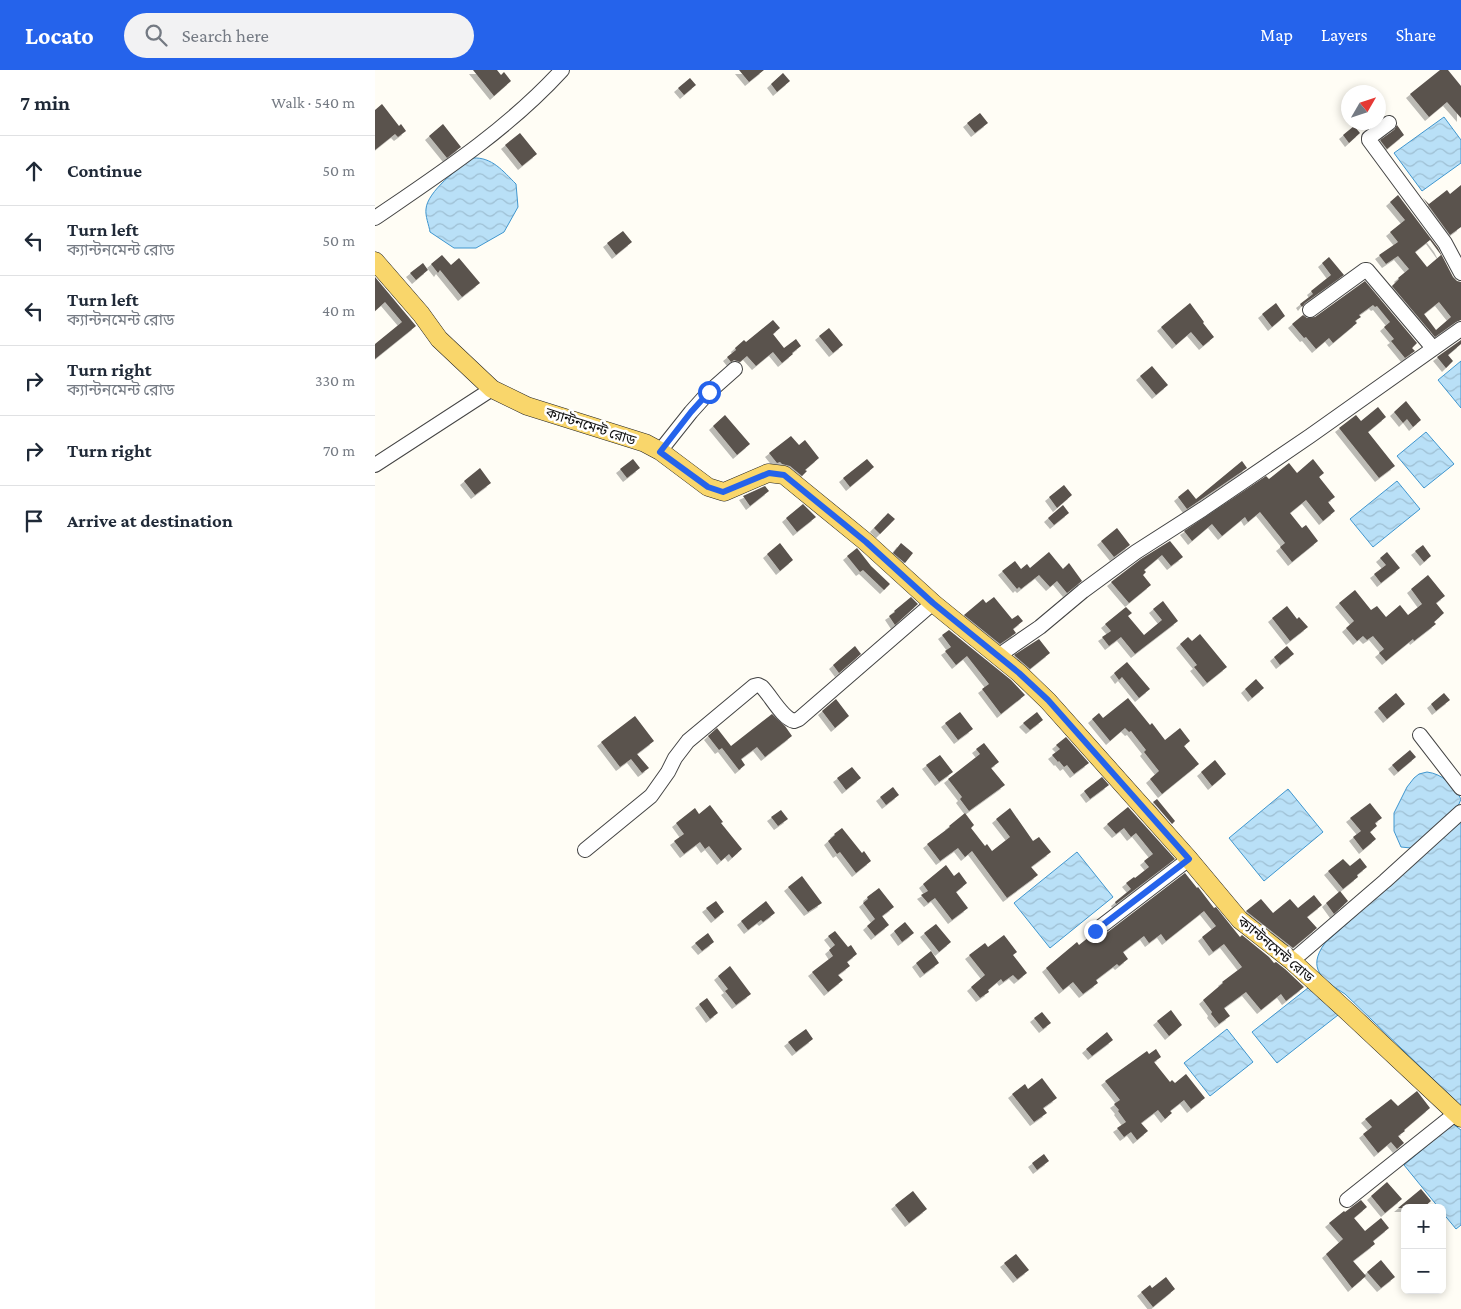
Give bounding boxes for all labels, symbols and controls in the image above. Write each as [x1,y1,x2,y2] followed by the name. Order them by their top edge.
[124,13,474,58] search box
[142,21,170,49] icon: search
[25,22,94,49] text: Locato
[182,25,269,46] text: Search here
[1260,25,1293,45] text: Map
[1321,25,1368,45] text: Layers
[1396,25,1436,45] text: Share
[1341,85,1386,130] north arrow
[20,91,70,115] text: 7 min
[271,94,355,111] text: Walk · 540 m
[20,157,48,185] icon: ahead
[67,160,142,181] text: Continue
[323,162,355,179] text: 50 m
[67,219,139,240] text: Turn left
[20,227,48,255] icon: left
[323,232,355,249] text: 50 m
[67,241,174,258] text: ক্যান্টনমেন্ট রোড
[67,289,139,310] text: Turn left
[20,297,48,325] icon: left
[322,302,355,319] text: 40 m
[67,311,174,328] text: ক্যান্টনমেন্ট রোড
[67,359,152,380] text: Turn right
[20,367,48,395] icon: right
[315,372,355,389] text: 330 m
[67,381,174,398] text: ক্যান্টনমেন্ট রোড
[698,381,721,404] route start
[543,404,639,448] street label: ক্যান্টনমেন্ট রোড
[20,437,48,465] icon: right
[67,440,152,461] text: Turn right
[323,442,355,459] text: 70 m
[20,507,48,535] icon: arrive
[67,510,233,531] text: Arrive at destination
[1234,912,1318,986] street label: ক্যান্টনমেন্ট রোড
[1084,920,1107,943] route end
[1401,1204,1446,1294] map controls
[1401,1204,1446,1249] button: +
[1401,1249,1446,1294] button: −

